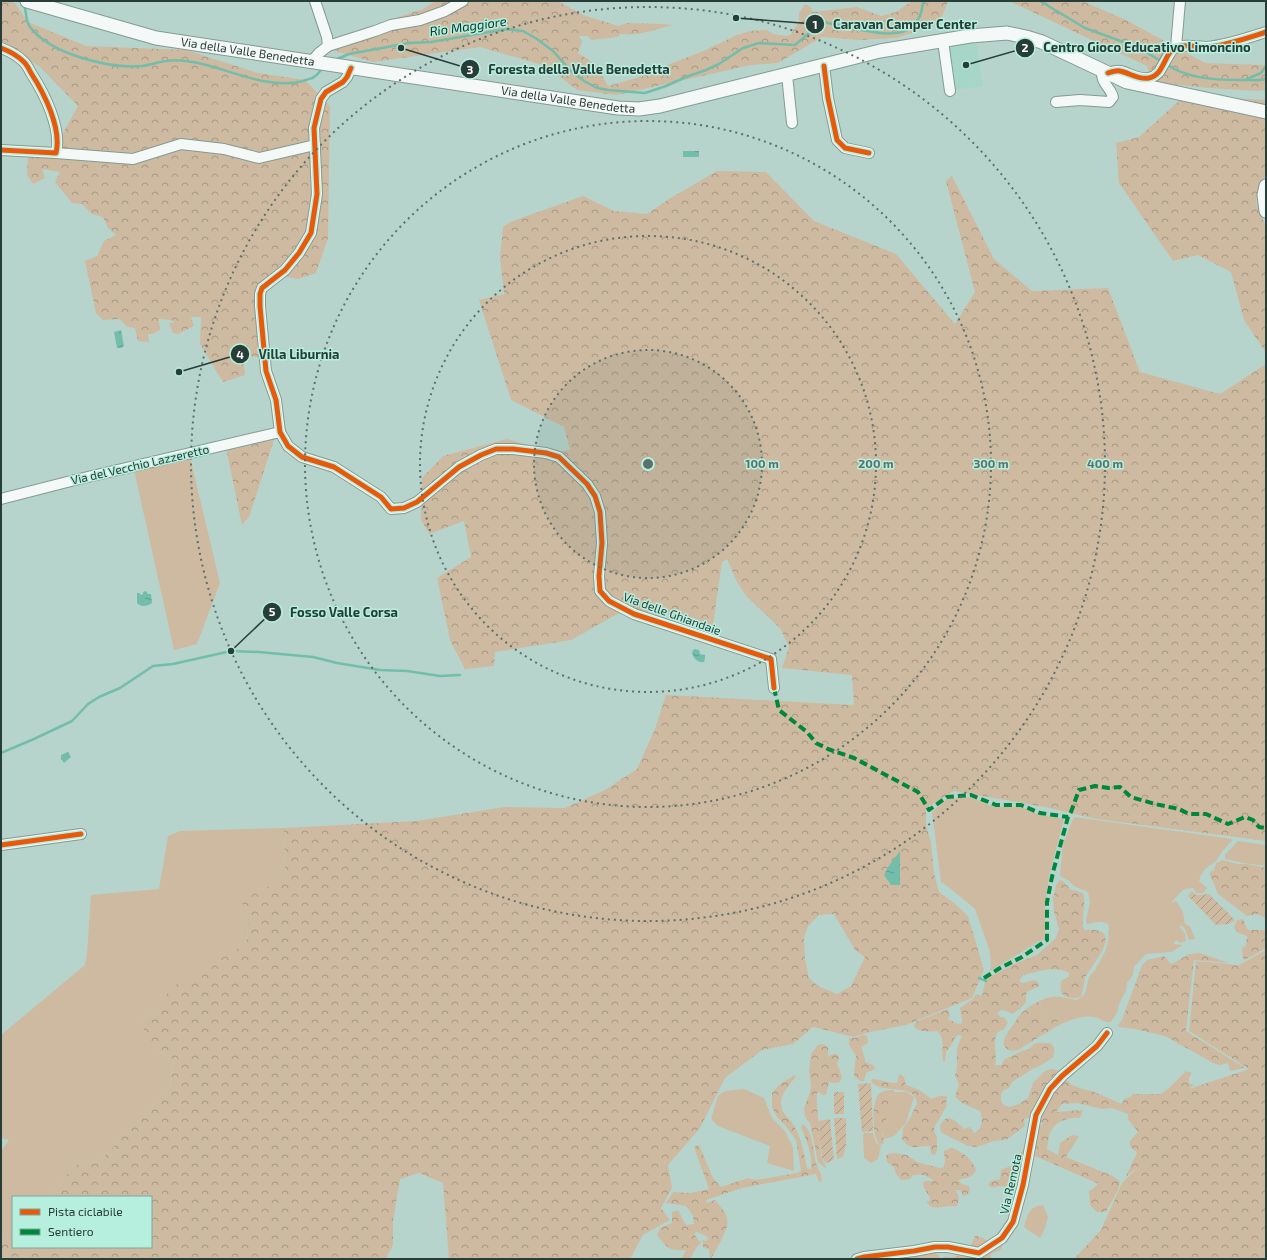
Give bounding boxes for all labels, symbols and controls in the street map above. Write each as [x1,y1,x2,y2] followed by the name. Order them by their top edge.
[805,12,986,37] callout: Caravan Camper Center
[428,13,508,39] water label: Rio Maggiore
[833,16,977,32] text: Caravan Camper Center
[812,17,818,31] text: 1
[180,34,316,68] street label: Via della Valle Benedetta
[1015,35,1258,60] callout: Centro Gioco Educativo Limoncino
[1043,39,1251,55] text: Centro Gioco Educativo Limoncino
[1022,40,1029,54] text: 2
[460,57,678,82] callout: Foresta della Valle Benedetta
[488,61,670,77] text: Foresta della Valle Benedetta
[467,62,474,76] text: 3
[500,82,636,115] street label: Via della Valle Benedetta
[230,342,347,367] callout: Villa Liburnia
[258,346,340,362] text: Villa Liburnia
[236,347,244,361] text: 4
[69,441,210,487] street label: Via del Vecchio Lazzeretto
[745,456,779,470] text: 100 m
[858,456,894,470] text: 200 m
[973,456,1009,470] text: 300 m
[1087,456,1123,470] text: 400 m
[641,457,655,471] centre of rings
[622,589,723,637] street label: Via delle Ghiandaie
[262,600,406,625] callout: Fosso Valle Corsa
[269,604,276,618] text: 5
[290,604,398,620] text: Fosso Valle Corsa
[996,1152,1024,1215] street label: Via Remota
[12,1196,152,1248] legend
[48,1204,123,1218] text: Pista ciclabile
[48,1224,94,1238] text: Sentiero

